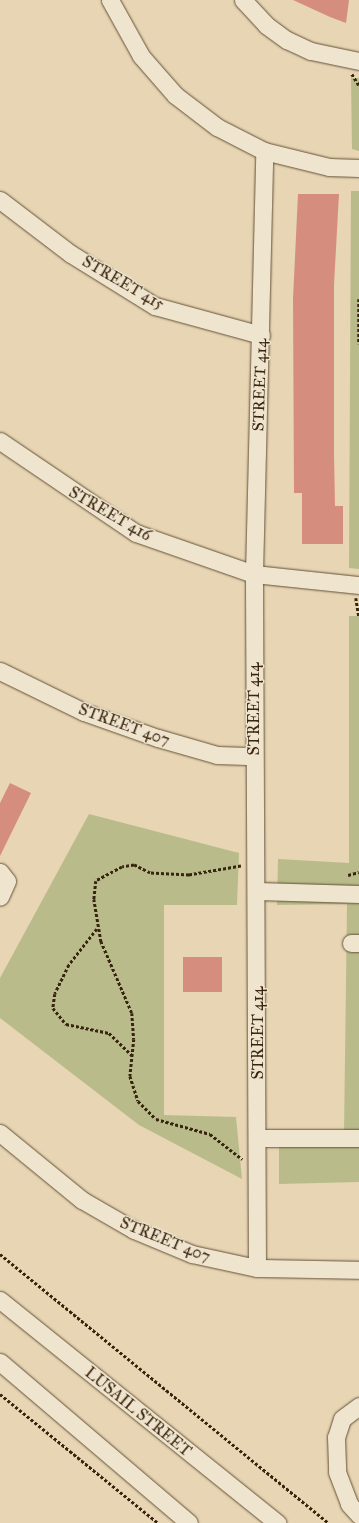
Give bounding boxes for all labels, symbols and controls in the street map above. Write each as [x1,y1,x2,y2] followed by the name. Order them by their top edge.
[79,252,167,314] street label: STREET 415
[249,338,271,432] street label: STREET 414
[65,483,155,545] street label: STREET 416
[244,663,264,755] street label: STREET 414
[76,700,172,750] street label: STREET 407
[248,987,268,1079] street label: STREET 414
[117,1213,213,1267] street label: STREET 407
[81,1363,195,1461] street label: LUSAIL STREET

